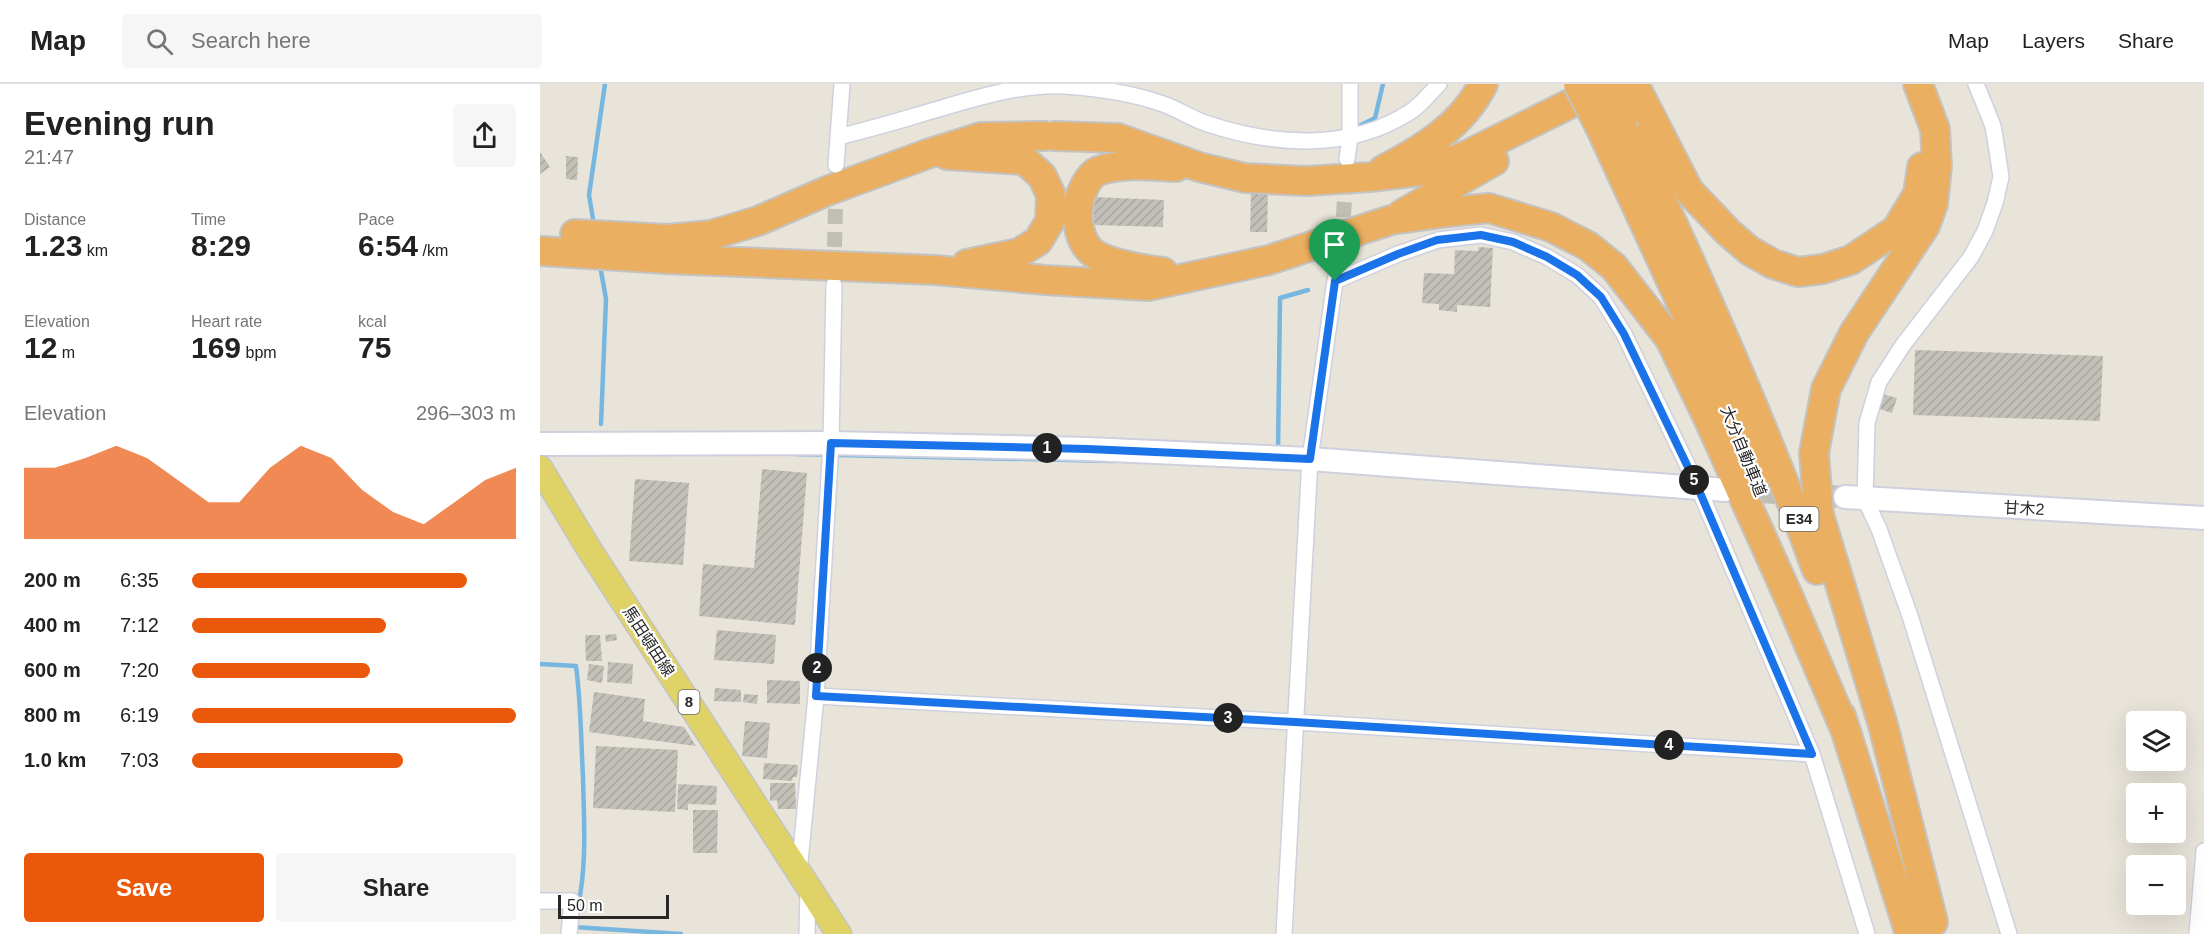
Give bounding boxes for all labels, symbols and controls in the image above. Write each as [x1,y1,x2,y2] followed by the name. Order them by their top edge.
[122,14,542,68] search box
[30,25,86,56] text: Map
[143,25,176,58] icon: search
[191,28,311,53] text: Search here
[1948,29,1989,52] text: Map
[2022,29,2085,52] text: Layers
[2118,29,2174,52] text: Share
[453,104,516,167] button: share
[24,105,215,142] text: Evening run
[24,146,74,168] text: 21:47
[24,211,86,228] text: Distance
[191,211,226,228] text: Time
[358,211,394,228] text: Pace
[1309,219,1360,281] pin
[1318,228,1351,261] icon: arrive
[24,229,82,262] text: 1.23
[191,229,251,262] text: 8:29
[358,229,418,262] text: 6:54
[82,242,108,259] text: km
[418,242,448,259] text: /km
[24,313,90,330] text: Elevation
[191,313,262,330] text: Heart rate
[358,313,386,330] text: kcal
[24,331,57,364] text: 12
[191,331,241,364] text: 169
[358,331,391,364] text: 75
[57,344,75,361] text: m
[241,344,277,361] text: bpm
[24,402,106,424] text: Elevation
[416,402,516,424] text: 296–303 m
[1718,403,1769,499] street label: 大分自動車道
[1032,433,1062,463] pin: 1
[1043,439,1051,456] text: 1
[1679,465,1709,495] pin: 5
[1690,471,1698,488] text: 5
[2003,499,2045,518] street label: 甘木2
[1780,507,1818,531] road number: E34
[24,569,81,591] text: 200 m
[120,569,159,591] text: 6:35
[620,603,677,679] street label: 馬田頓田線
[24,614,81,636] text: 400 m
[120,614,159,636] text: 7:12
[802,653,832,683] pin: 2
[24,659,81,681] text: 600 m
[120,659,159,681] text: 7:20
[813,659,821,676] text: 2
[678,690,700,714] road number: 8
[1213,703,1243,733] pin: 3
[24,704,81,726] text: 800 m
[120,704,159,726] text: 6:19
[1224,709,1232,726] text: 3
[2126,711,2186,915] map controls
[2126,711,2186,771] button: layers
[1654,730,1684,760] pin: 4
[1665,736,1673,753] text: 4
[24,749,86,771] text: 1.0 km
[120,749,159,771] text: 7:03
[2126,783,2186,843] button: +
[24,853,264,922] button: Save
[276,853,516,922] button: Share
[2126,855,2186,915] button: −
[558,892,669,920] scale bar
[567,897,603,914] text: 50 m

